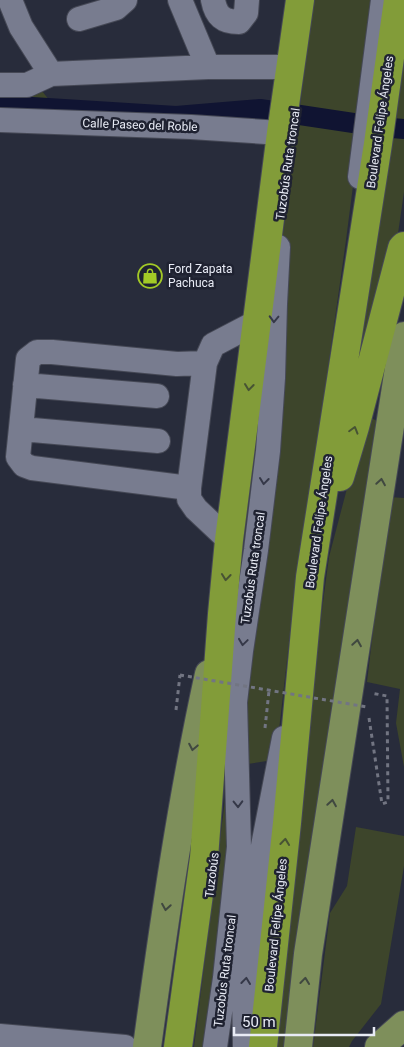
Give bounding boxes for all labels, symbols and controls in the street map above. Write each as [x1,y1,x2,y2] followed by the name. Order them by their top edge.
[363,55,396,189] street label: Boulevard Felipe Ángeles
[273,107,303,221] street label: Tuzobús Ruta troncal
[82,116,198,134] street label: Calle Paseo del Roble
[168,262,233,290] place label: Ford Zapata Pachuca
[137,263,163,289] shop icon: Ford Zapata Pachuca
[269,315,280,323] one-way arrow
[244,384,255,392] one-way arrow
[349,426,359,434] one-way arrow
[302,455,335,589] street label: Boulevard Felipe Ángeles
[259,477,270,485] one-way arrow
[376,478,386,486] one-way arrow
[238,511,268,625] street label: Tuzobús Ruta troncal
[221,573,232,581] one-way arrow
[238,638,248,646] one-way arrow
[351,638,361,647] one-way arrow
[189,743,199,752] one-way arrow
[326,799,336,808] one-way arrow
[233,800,243,808] one-way arrow
[279,838,290,846] one-way arrow
[202,852,222,898] street label: Tuzobús
[261,858,290,992] street label: Boulevard Felipe Ángeles
[161,904,172,912] one-way arrow
[211,914,239,1028] street label: Tuzobús Ruta troncal
[240,977,251,985] one-way arrow
[299,977,310,985] one-way arrow
[234,1004,374,1036] scale bar
[242,1013,276,1031] text: 50 m

